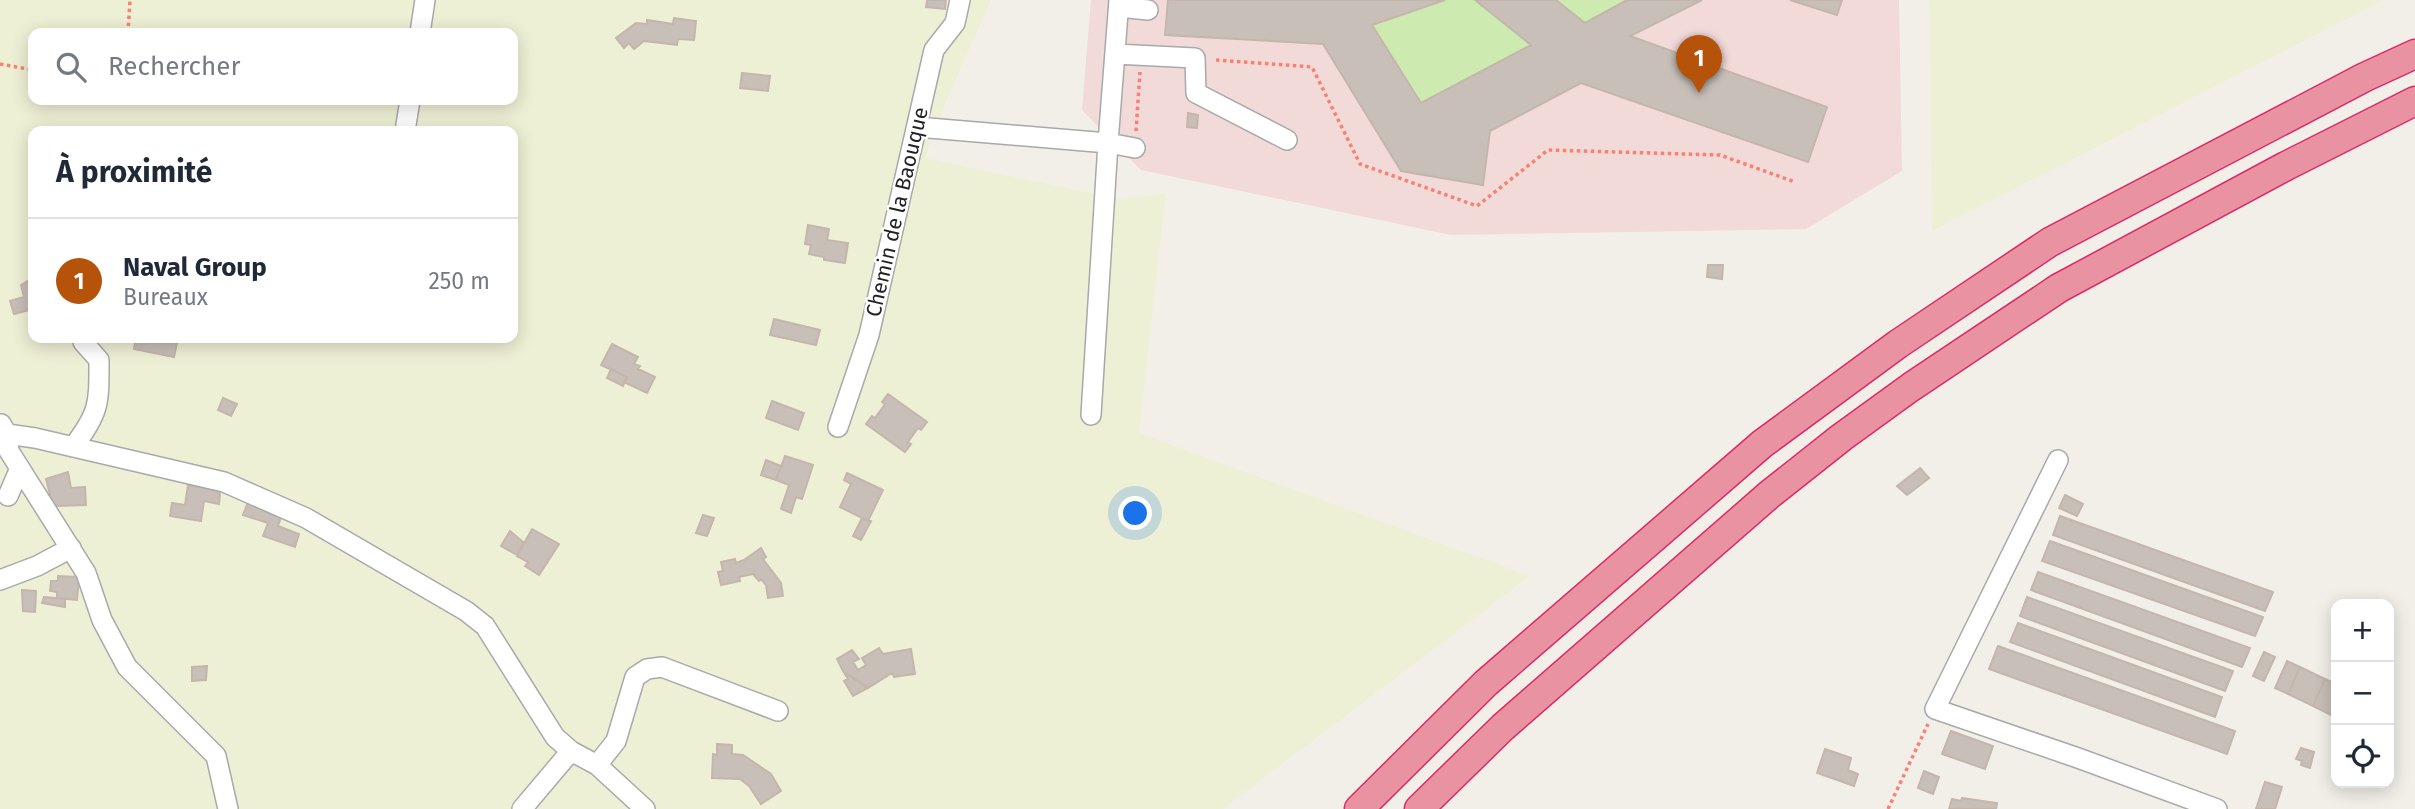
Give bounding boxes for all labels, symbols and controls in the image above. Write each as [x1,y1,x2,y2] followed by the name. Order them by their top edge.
[28,28,518,105] search box
[1676,35,1722,93] pin: 1
[52,48,90,86] icon: search
[108,51,240,82] text: Rechercher
[860,105,934,319] street label: Chemin de la Baouque
[56,154,212,190] text: À proximité
[123,252,267,283] text: Naval Group
[74,267,84,295] text: 1
[428,267,490,295] text: 250 m
[123,283,208,311] text: Bureaux
[1118,496,1152,530] your location
[2331,599,2394,788] map controls
[2331,599,2394,662] button: +
[2331,662,2394,725] button: −
[2331,725,2394,788] button: locate

